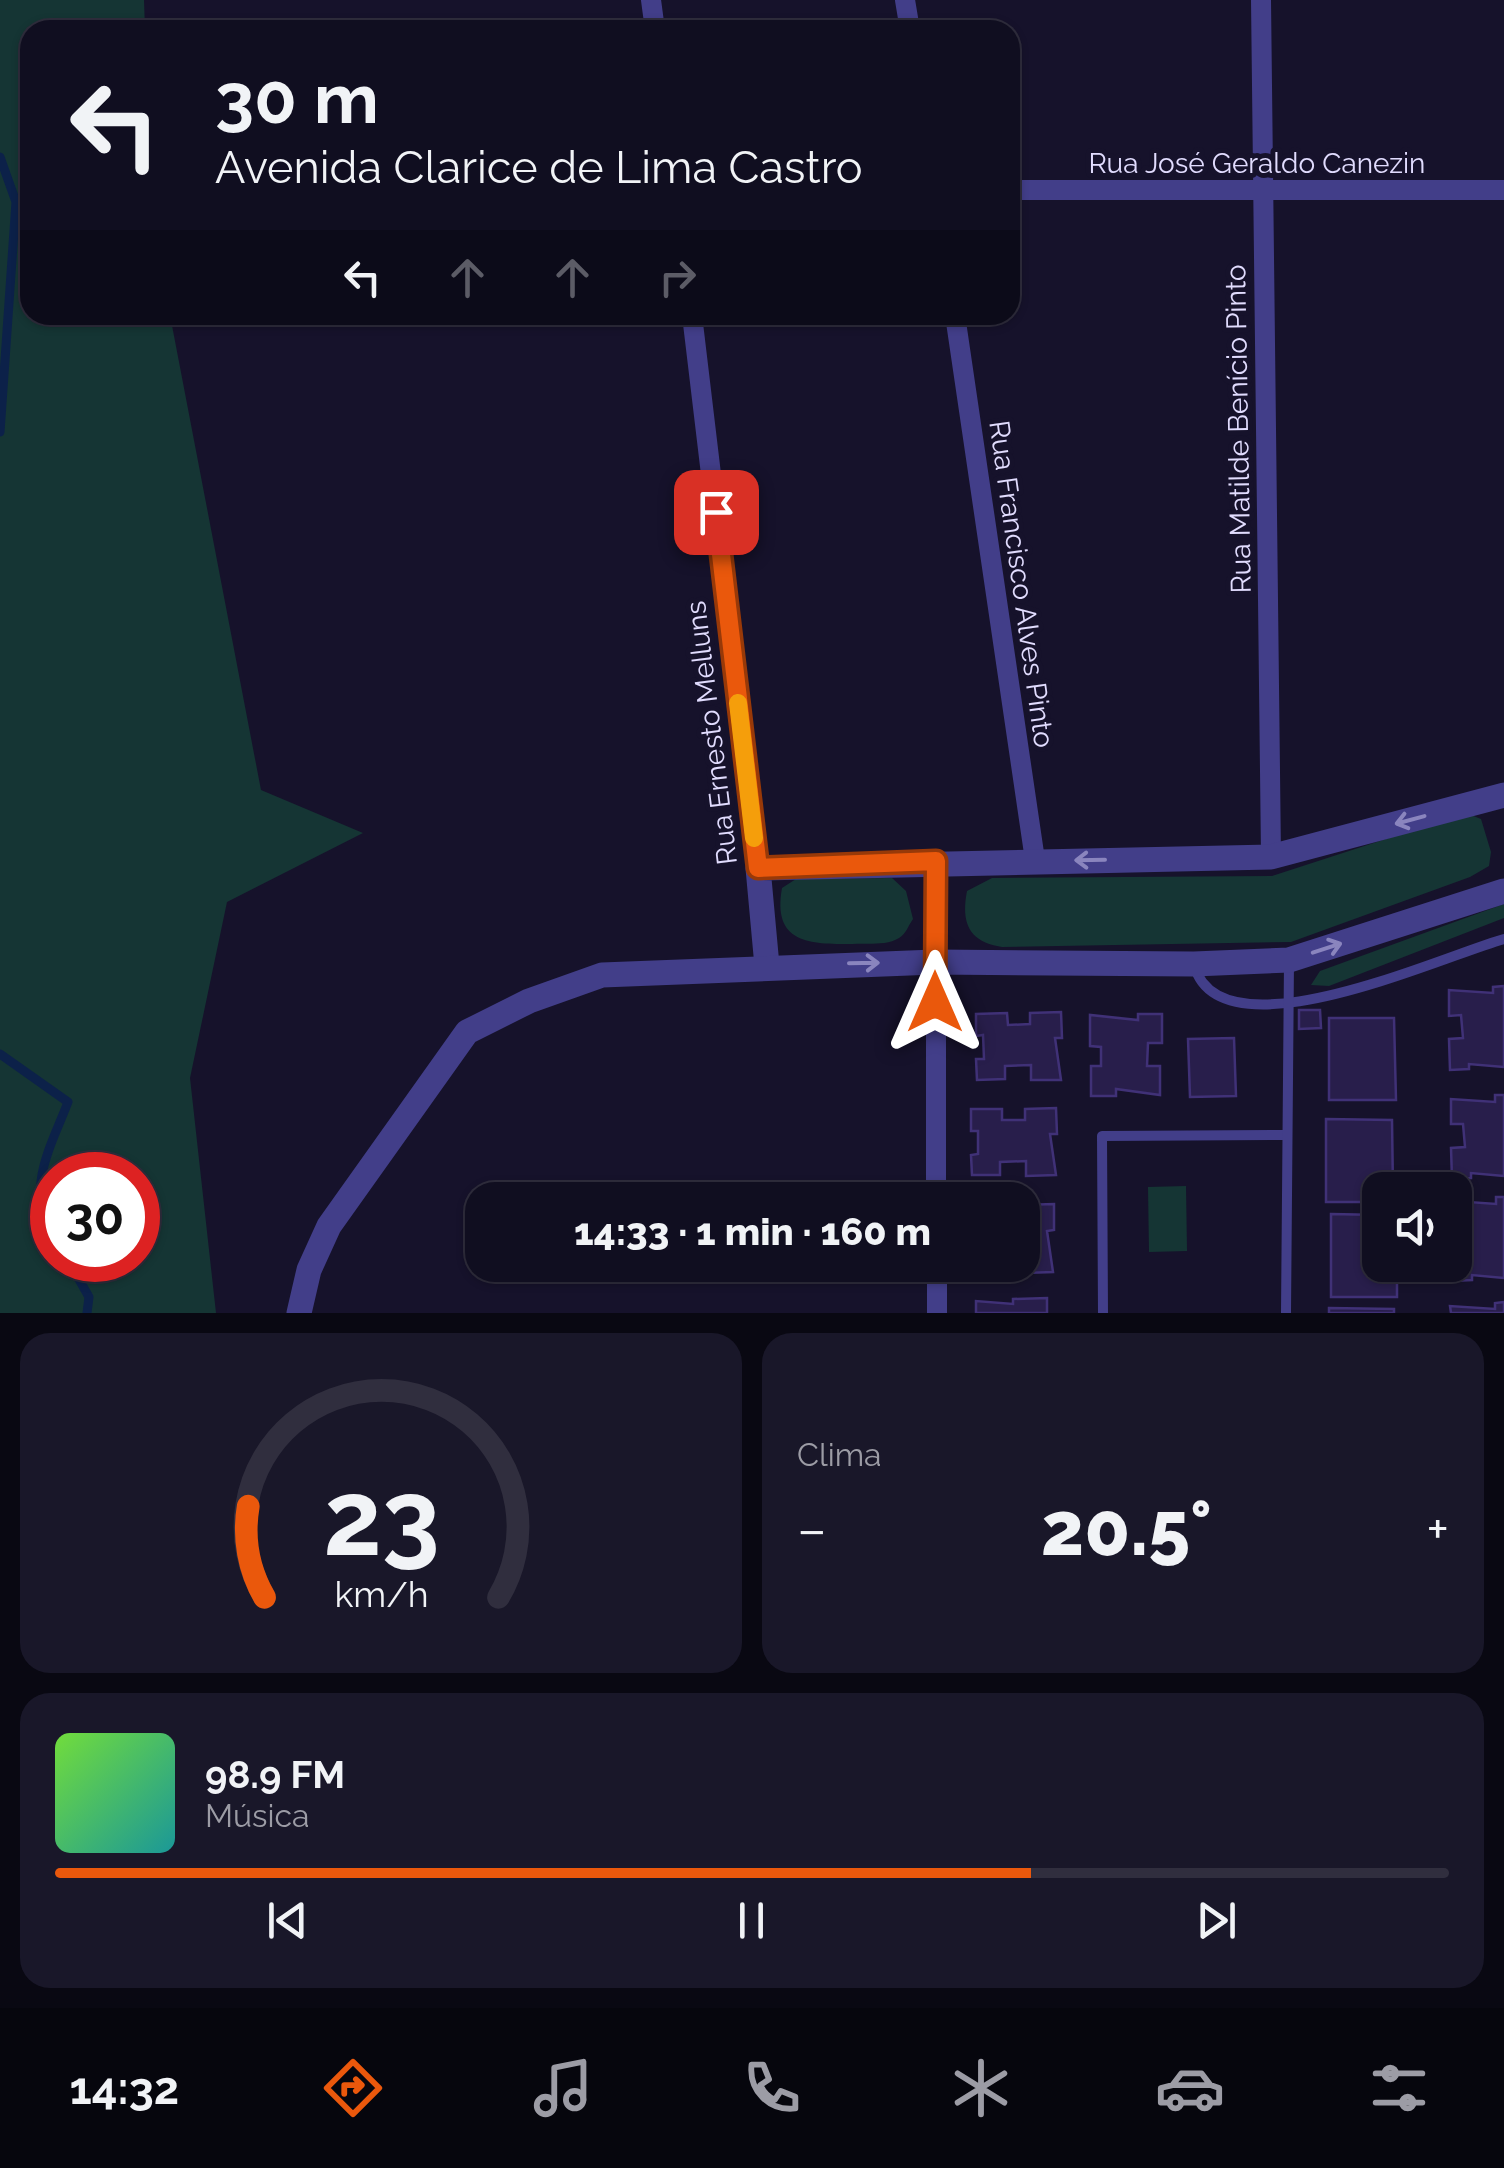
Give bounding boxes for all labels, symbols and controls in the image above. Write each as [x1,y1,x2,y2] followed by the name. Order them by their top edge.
[215,57,379,139] text: 30 m
[50,60,180,190] icon: left
[215,141,863,194] text: Avenida Clarice de Lima Castro
[1089,147,1425,180] street label: Rua José Geraldo Canezin
[335,250,390,305] icon: left
[440,250,495,305] icon: ahead
[545,250,600,305] icon: ahead
[650,250,705,305] icon: right
[1219,264,1258,594] street label: Rua Matilde Benício Pinto
[982,418,1061,750] street label: Rua Francisco Alves Pinto
[674,470,759,555] pin
[689,485,744,540] icon: arrive
[679,599,744,867] street label: Rua Ernesto Melluns
[1395,811,1426,830] one-way arrow
[1074,850,1106,869] one-way arrow
[1311,938,1342,956] one-way arrow
[883,950,987,1054] position arrow
[847,954,879,973] one-way arrow
[30,1152,160,1282] speed limit sign: 30
[1362,1172,1472,1282] map controls
[1362,1172,1472,1282] button: sound
[574,1209,931,1254] text: 14:33 · 1 min · 160 m
[797,1436,881,1473] text: Clima
[323,1457,439,1579] text: 23
[1041,1484,1212,1573] text: 20.5°
[797,1497,827,1562] text: −
[1426,1497,1449,1562] text: +
[334,1573,428,1615] text: km/h
[205,1752,345,1797] text: 98.9 FM
[205,1797,310,1834] text: Música
[260,1893,315,1948] icon: previous
[724,1893,779,1948] icon: pause
[1189,1893,1244,1948] icon: next
[318,2053,388,2123] icon: directions
[528,2053,598,2123] icon: music
[737,2053,807,2123] icon: phone
[946,2053,1016,2123] icon: climate
[1155,2053,1225,2123] icon: car
[1364,2053,1434,2123] icon: filters
[70,2062,179,2115] text: 14:32

